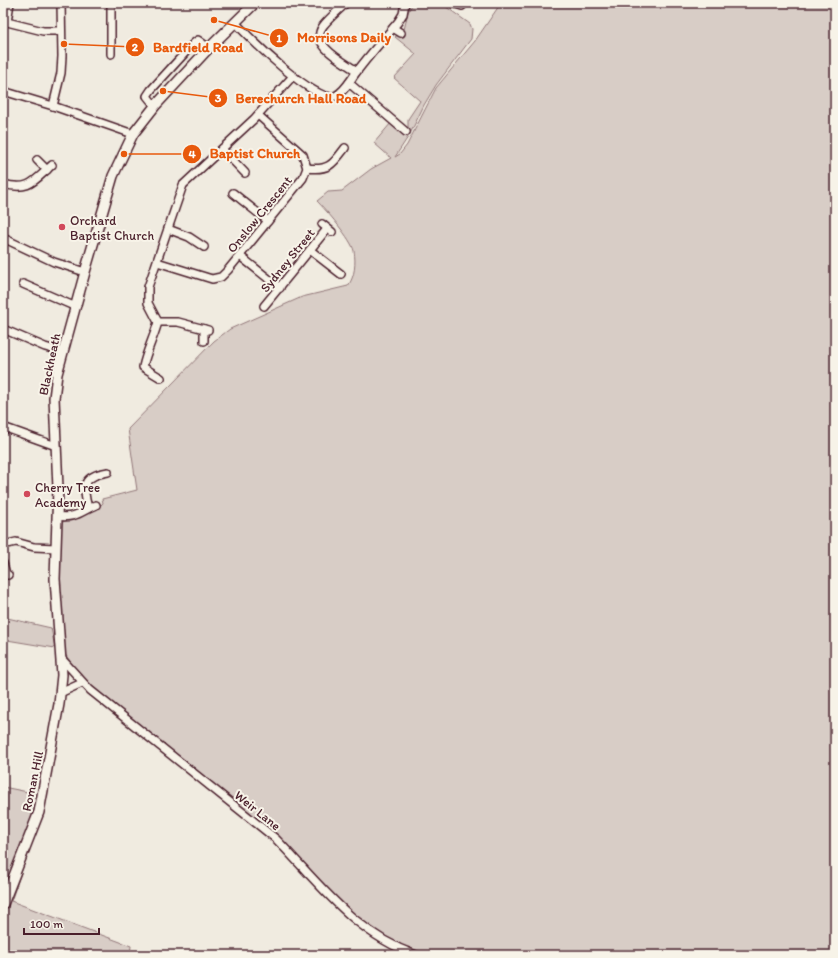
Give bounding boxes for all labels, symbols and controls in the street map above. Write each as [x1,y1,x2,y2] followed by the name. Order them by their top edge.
[269,25,399,51] callout: Morrisons Daily
[297,29,391,46] text: Morrisons Daily
[276,31,282,45] text: 1
[125,34,251,60] callout: Bardfield Road
[153,39,244,56] text: Bardfield Road
[132,40,139,54] text: 2
[208,85,375,111] callout: Berechurch Hall Road
[236,90,367,107] text: Berechurch Hall Road
[215,91,222,105] text: 3
[182,141,309,167] callout: Baptist Church
[210,145,301,162] text: Baptist Church
[188,147,196,161] text: 4
[224,173,295,256] street label: Onslow Crescent
[70,213,154,243] place label: Orchard Baptist Church
[57,222,67,232] marker: Orchard Baptist Church
[257,225,318,295] street label: Sydney Street
[36,332,63,397] street label: Blackheath
[35,480,100,510] place label: Cherry Tree Academy
[22,489,32,499] marker: Cherry Tree Academy
[19,749,46,813] street label: Roman Hill
[232,787,284,833] street label: Weir Lane
[24,910,99,936] scale bar
[30,917,63,931] text: 100 m

